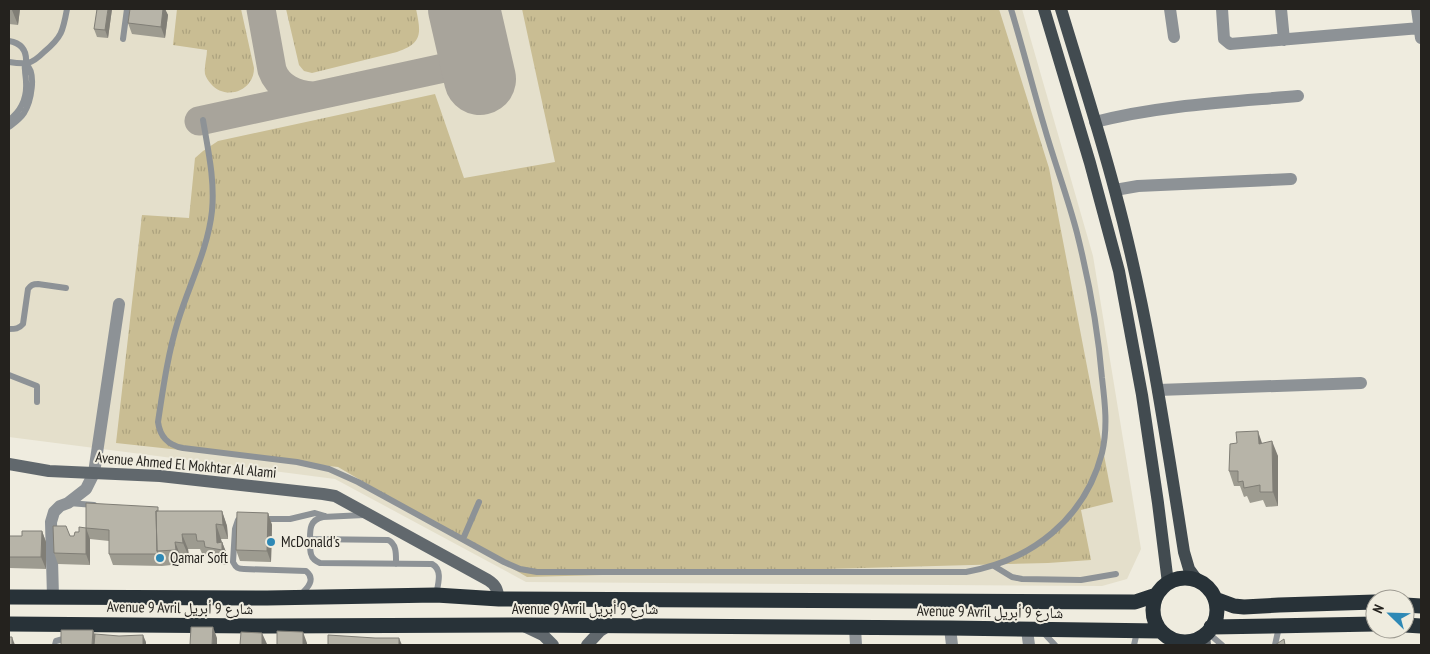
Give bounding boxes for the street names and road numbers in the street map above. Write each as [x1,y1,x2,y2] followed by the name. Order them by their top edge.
[95,447,277,482] street label: Avenue Ahmed El Mokhtar Al Alami
[107,597,254,619] street label: Avenue 9 Avril شارع 9 أبريل
[512,599,658,619] street label: Avenue 9 Avril شارع 9 أبريل
[917,601,1064,623] street label: Avenue 9 Avril شارع 9 أبريل

